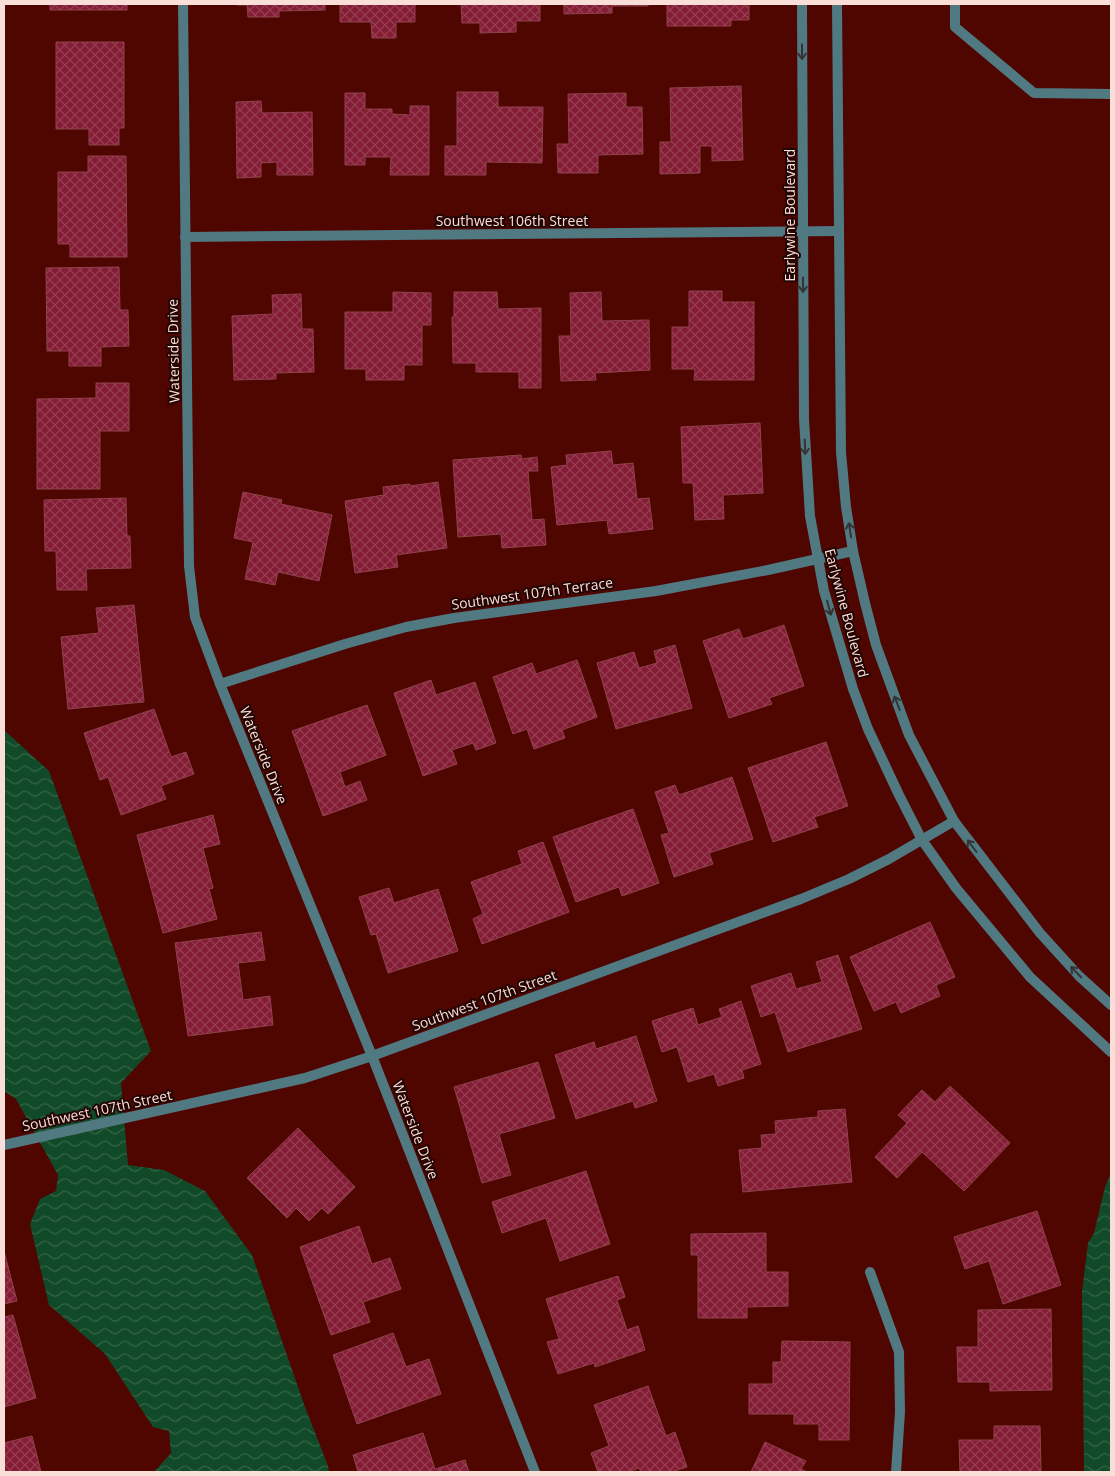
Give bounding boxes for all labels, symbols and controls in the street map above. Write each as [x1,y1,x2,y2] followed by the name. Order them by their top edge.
[797,44,807,60] one-way arrow
[780,149,799,281] street label: Earlywine Boulevard
[436,211,588,230] street label: Southwest 106th Street
[798,276,808,293] one-way arrow
[163,299,183,403] street label: Waterside Drive
[800,439,810,455] one-way arrow
[844,522,854,538] one-way arrow
[821,546,873,680] street label: Earlywine Boulevard
[450,572,614,614] street label: Southwest 107th Terrace
[825,599,834,615] one-way arrow
[892,696,901,711] one-way arrow
[236,703,292,807] street label: Waterside Drive
[967,840,978,853] one-way arrow
[409,965,559,1035] street label: Southwest 107th Street
[1070,965,1082,978] one-way arrow
[389,1078,444,1182] street label: Waterside Drive
[20,1085,174,1135] street label: Southwest 107th Street

